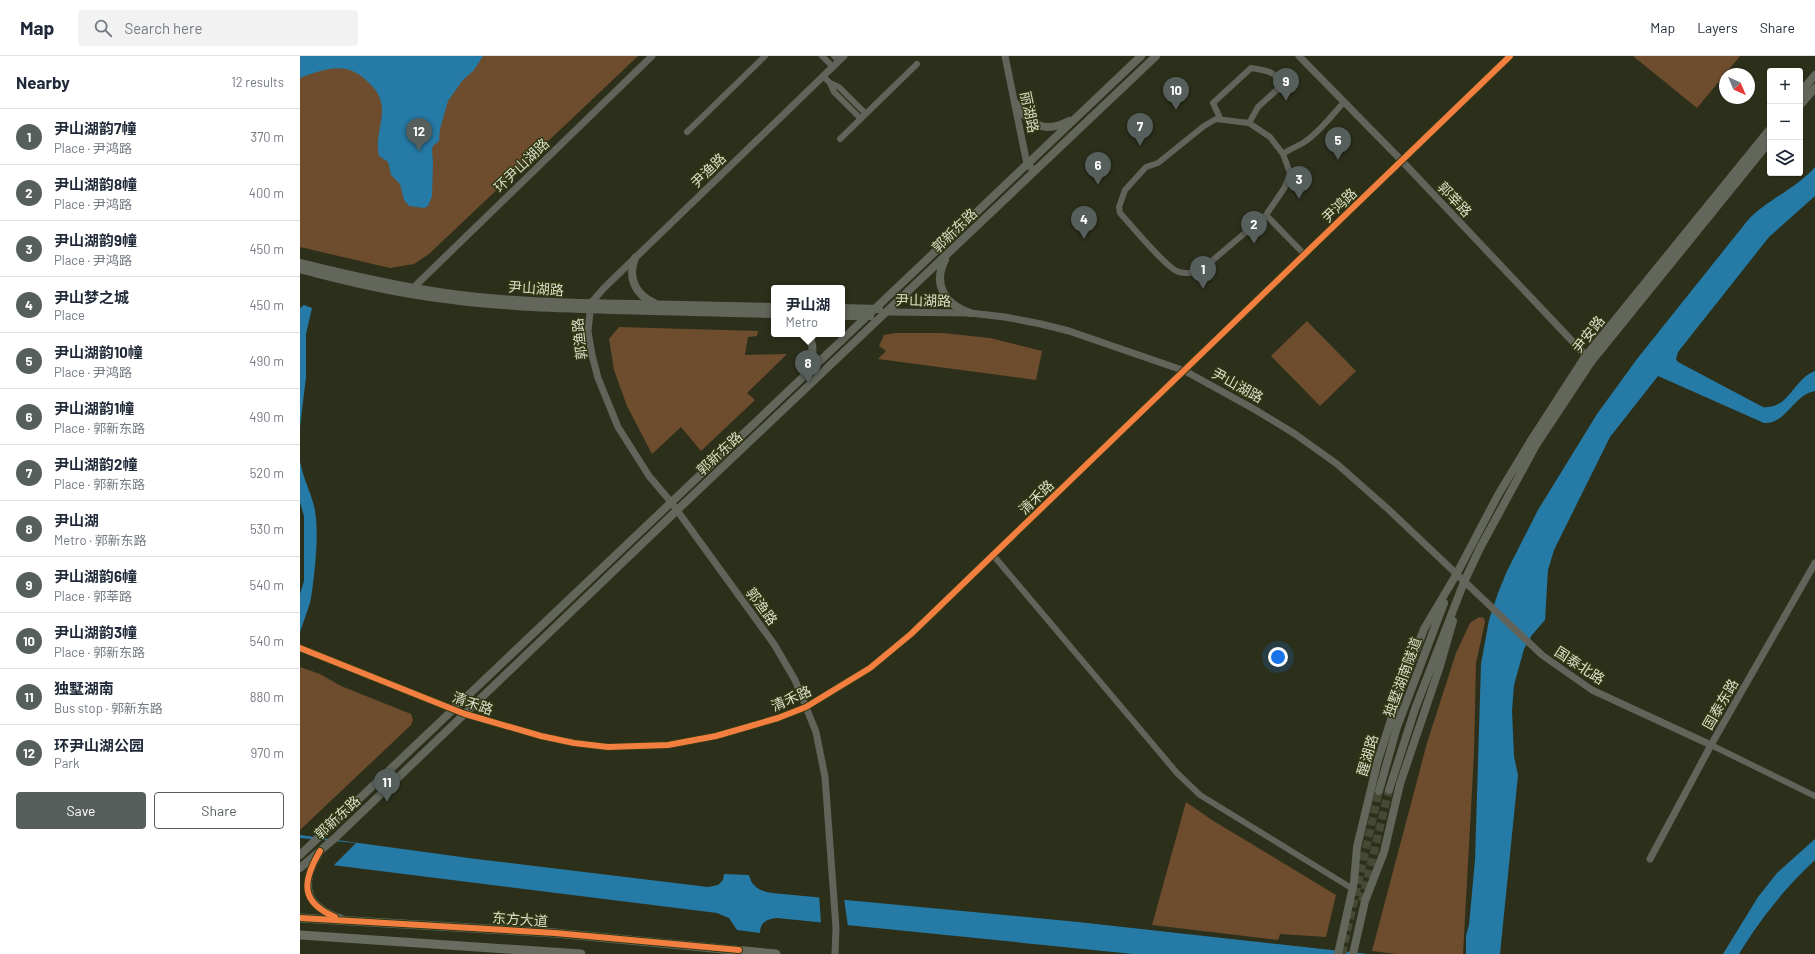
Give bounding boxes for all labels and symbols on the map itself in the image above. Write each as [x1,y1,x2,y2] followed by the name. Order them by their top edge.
[1273,68,1299,101] pin: 9
[1719,68,1755,104] north arrow
[1163,77,1189,110] pin: 10
[1017,90,1043,134] street label: 丽湖路
[1127,113,1153,146] pin: 7
[406,118,432,151] pin: 12
[1325,127,1351,160] pin: 5
[490,135,552,195] street label: 环尹山湖路
[687,149,729,191] street label: 尹渔路
[1085,152,1111,185] pin: 6
[1286,166,1312,199] pin: 3
[1434,178,1476,220] street label: 郭莘路
[1318,184,1360,226] street label: 尹鸿路
[928,204,980,256] street label: 郭新东路
[1071,206,1097,239] pin: 4
[1241,211,1267,244] pin: 2
[1190,256,1216,289] pin: 1
[507,278,565,298] street label: 尹山湖路
[895,291,951,309] street label: 尹山湖路
[1568,312,1608,356] street label: 尹安路
[568,317,590,361] street label: 郭渔路
[795,350,821,383] pin: 8
[1209,364,1267,406] street label: 尹山湖路
[693,428,745,478] street label: 郭新东路
[1015,476,1057,518] street label: 清禾路
[743,584,781,628] street label: 郭渔路
[1380,635,1424,719] street label: 独墅湖南隧道
[1552,643,1608,687] street label: 国泰北路
[1268,647,1288,667] your location
[1699,676,1741,732] street label: 国泰东路
[768,682,814,714] street label: 清禾路
[450,688,496,718] street label: 清禾路
[1353,732,1381,778] street label: 醒湖路
[374,769,400,802] pin: 11
[311,792,363,842] street label: 郭新东路
[491,909,549,929] street label: 东方大道

